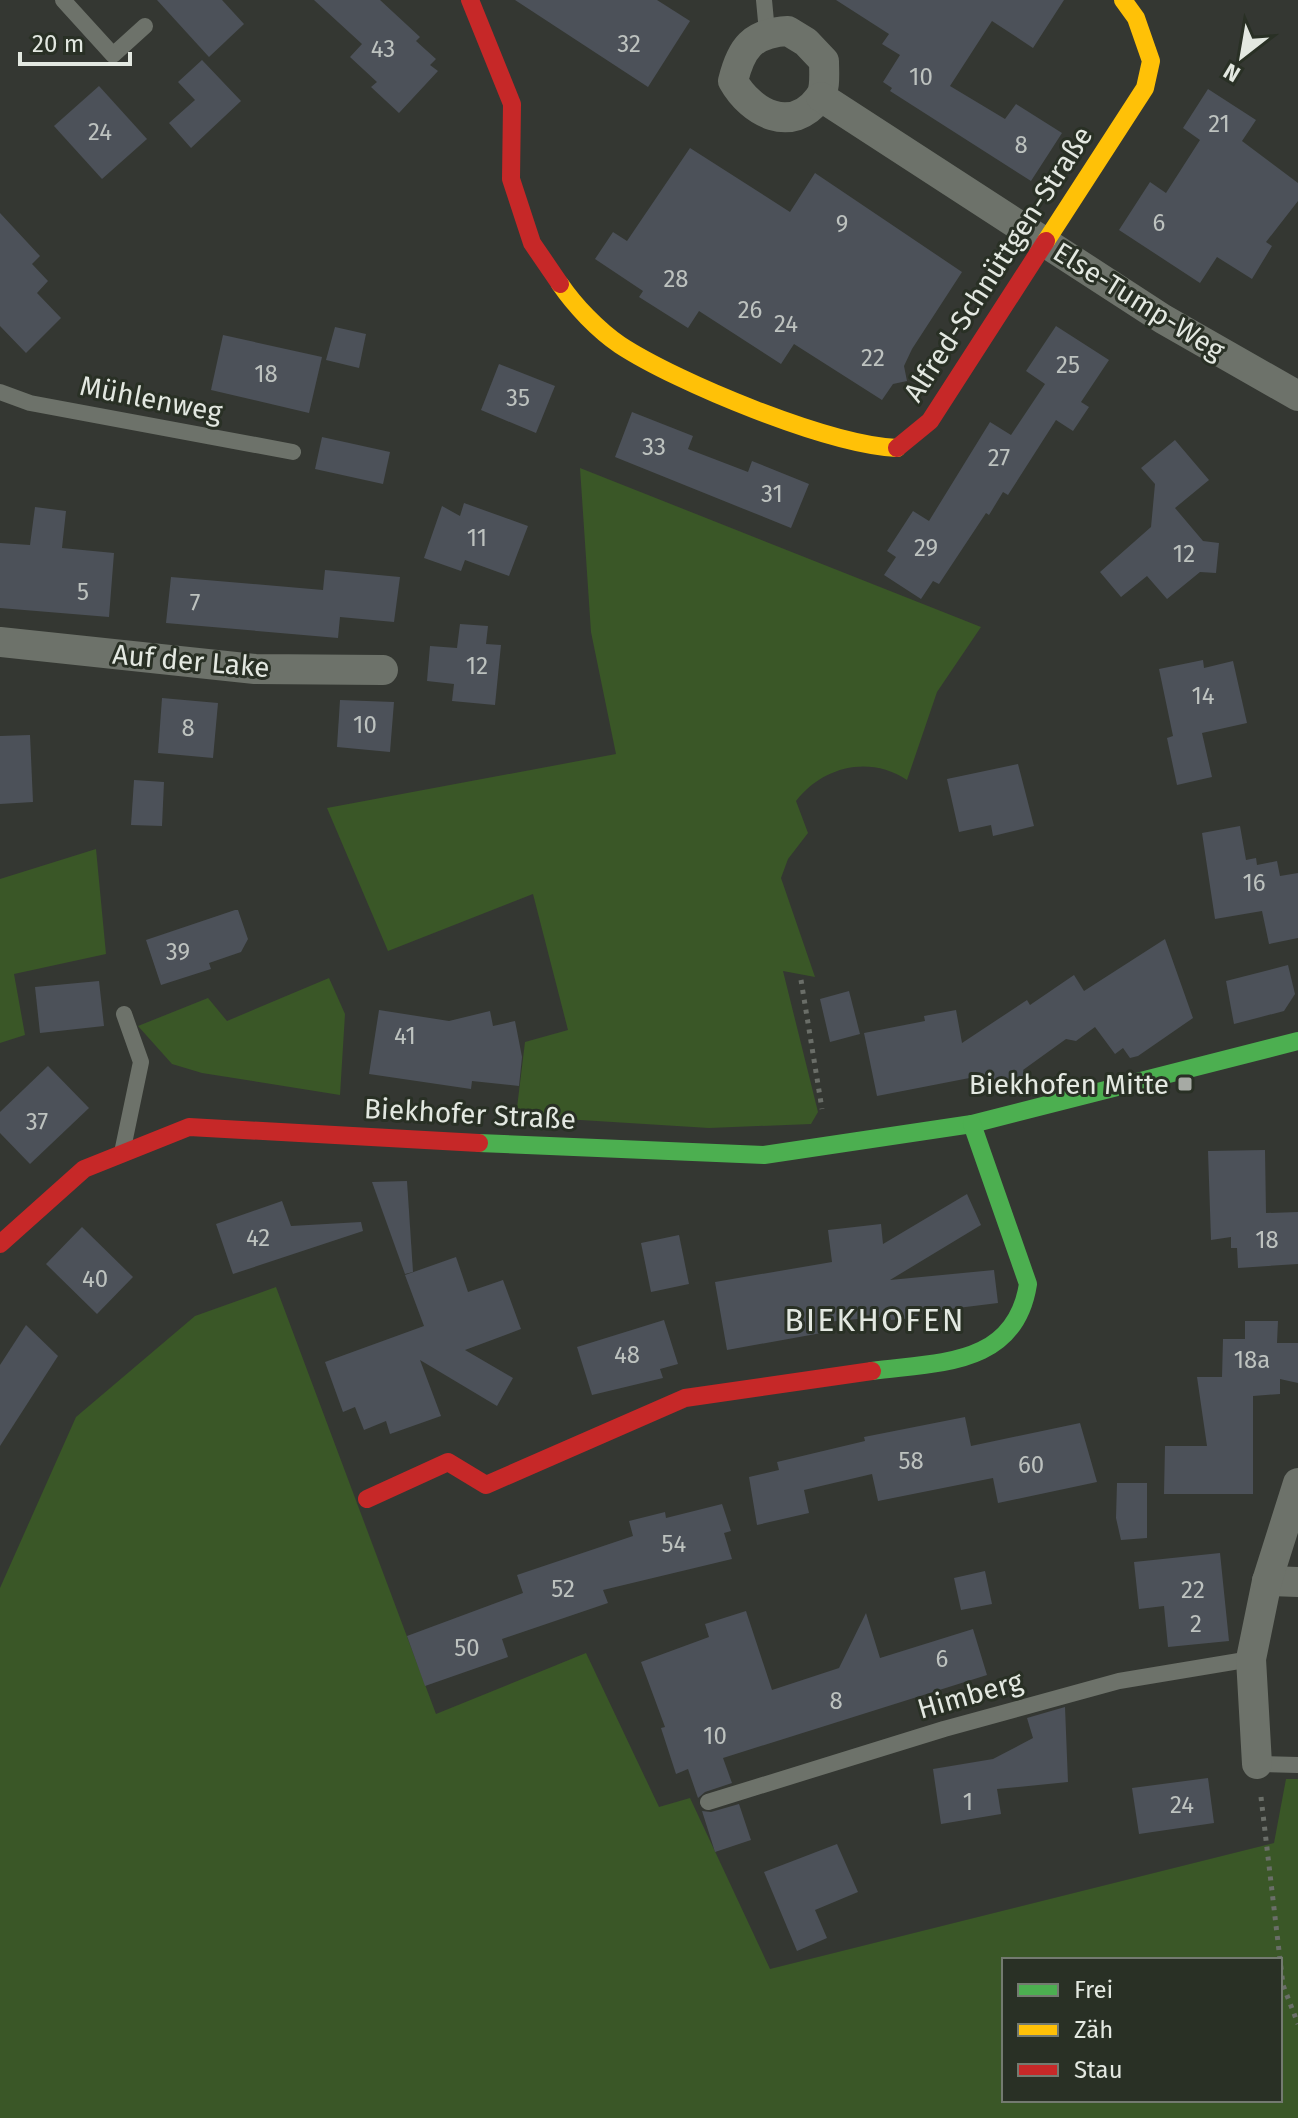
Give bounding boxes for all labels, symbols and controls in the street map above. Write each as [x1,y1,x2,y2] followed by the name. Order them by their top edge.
[20,16,130,66] scale bar
[1202,16,1282,96] north arrow
[32,30,84,58] text: 20 m
[617,30,641,58] house number: 32
[371,35,395,63] house number: 43
[1219,57,1245,88] text: N
[909,63,933,91] house number: 10
[1208,110,1230,138] house number: 21
[88,118,112,146] house number: 24
[897,120,1099,408] street label: Alfred-Schnüttgen-Straße
[1014,131,1028,159] house number: 8
[1153,209,1165,237] house number: 6
[836,210,848,238] house number: 9
[1047,235,1231,367] street label: Else-Tump-Weg
[663,265,689,293] house number: 28
[738,296,762,324] house number: 26
[774,310,798,338] house number: 24
[861,344,885,372] house number: 22
[1056,351,1080,379] house number: 25
[254,360,278,388] house number: 18
[77,369,225,429] street label: Mühlenweg
[506,384,530,412] house number: 35
[642,433,666,461] house number: 33
[988,444,1010,472] house number: 27
[761,480,783,508] house number: 31
[467,524,487,552] house number: 11
[914,534,938,562] house number: 29
[1173,540,1195,568] house number: 12
[77,578,89,606] house number: 5
[190,589,200,617] house number: 7
[111,638,271,684] street label: Auf der Lake
[466,652,488,680] house number: 12
[1191,682,1215,710] house number: 14
[353,711,377,739] house number: 10
[181,714,195,742] house number: 8
[1242,869,1266,897] house number: 16
[166,938,190,966] house number: 39
[394,1022,416,1050] house number: 41
[969,1068,1169,1101] place label: Biekhofen Mitte
[1176,1075,1194,1093] marker: Biekhofen Mitte
[363,1092,577,1136] street label: Biekhofer Straße
[26,1108,48,1136] house number: 37
[246,1224,270,1252] house number: 42
[1255,1226,1279,1254] house number: 18
[82,1265,108,1293] house number: 40
[784,1301,966,1339] district label: BIEKHOFEN
[614,1341,640,1369] house number: 48
[1234,1346,1270,1374] house number: 18a
[898,1447,924,1475] house number: 58
[1018,1451,1044,1479] house number: 60
[662,1530,687,1558] house number: 54
[551,1575,575,1603] house number: 52
[1181,1576,1205,1604] house number: 22
[1190,1610,1202,1638] house number: 2
[454,1634,480,1662] house number: 50
[936,1645,948,1673] house number: 6
[914,1664,1027,1726] street label: Himberg
[829,1687,843,1715] house number: 8
[703,1722,727,1750] house number: 10
[963,1788,973,1816] house number: 1
[1170,1791,1194,1819] house number: 24
[1002,1958,1282,2102] legend
[1074,1976,1113,2004] text: Frei
[1074,2016,1113,2044] text: Zäh
[1074,2056,1123,2084] text: Stau

